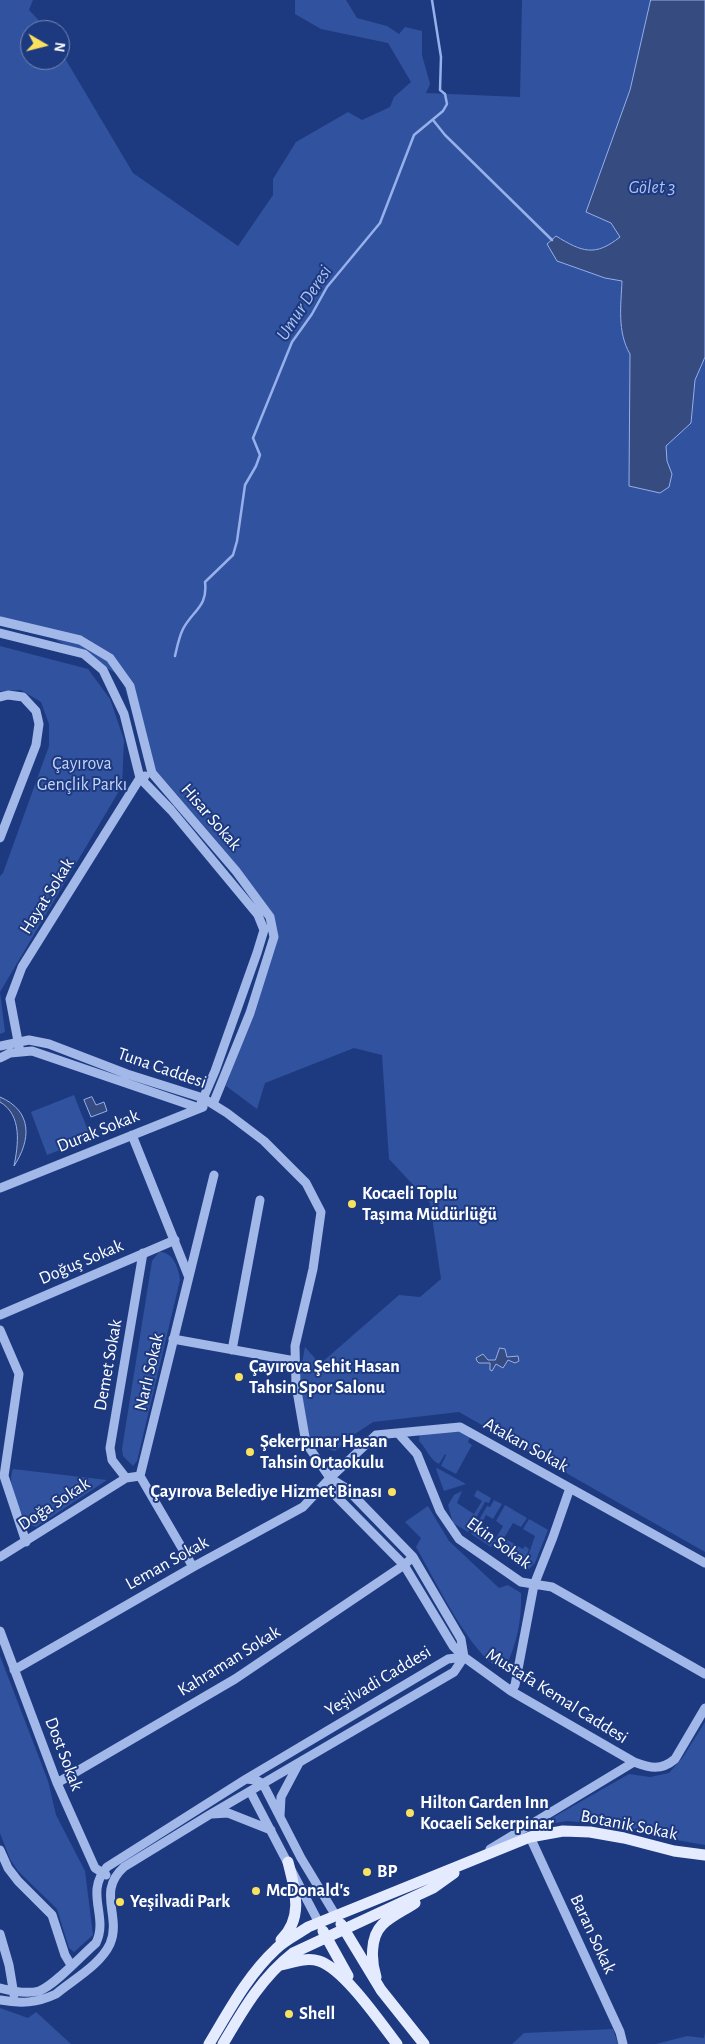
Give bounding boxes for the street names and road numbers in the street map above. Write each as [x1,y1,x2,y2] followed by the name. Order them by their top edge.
[176,779,246,855] street label: Hisar Sokak
[15,854,79,938] street label: Hayat Sokak
[115,1043,209,1093] street label: Tuna Caddesi
[54,1105,142,1157] street label: Durak Sokak
[36,1235,126,1289] street label: Doğuş Sokak
[89,1317,127,1413] street label: Demet Sokak
[130,1331,168,1413] street label: Narlı Sokak
[480,1413,572,1477] street label: Atakan Sokak
[14,1473,94,1535] street label: Doğa Sokak
[462,1512,536,1574] street label: Ekin Sokak
[122,1531,212,1595] street label: Leman Sokak
[174,1621,284,1701] street label: Kahraman Sokak
[321,1641,435,1721] street label: Yeşilvadi Caddesi
[482,1643,632,1749] street label: Mustafa Kemal Caddesi
[40,1714,88,1794] street label: Dost Sokak
[579,1805,679,1845] street label: Botanik Sokak
[565,1891,621,1977] street label: Baran Sokak

